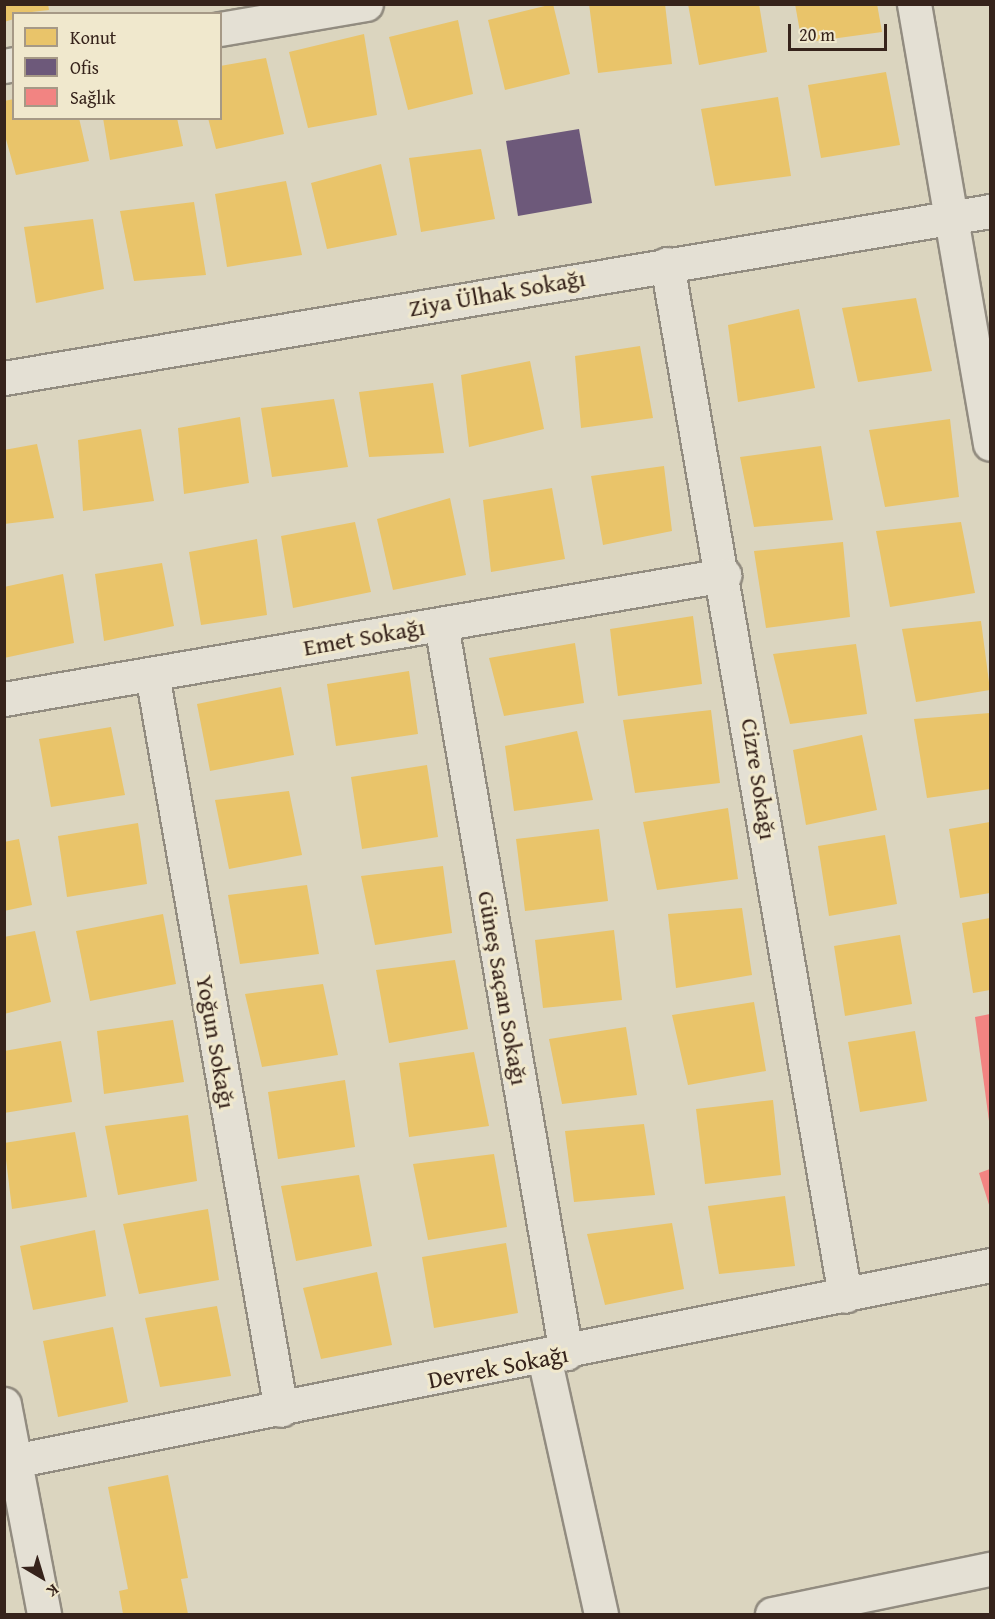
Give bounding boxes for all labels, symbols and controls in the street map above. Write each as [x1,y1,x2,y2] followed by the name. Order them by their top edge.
[12,12,222,120] legend
[791,12,890,50] scale bar
[799,21,835,48] text: 20 m
[70,24,116,51] text: Konut
[70,54,99,81] text: Ofis
[70,84,116,111] text: Sağlık
[407,263,587,323] street label: Ziya Ülhak Sokağı
[301,612,427,662] street label: Emet Sokağı
[735,716,783,842] street label: Cizre Sokağı
[472,889,534,1087] street label: Güneş Saçan Sokağı
[190,973,242,1111] street label: Yoğun Sokağı
[425,1339,571,1395] street label: Devrek Sokağı
[12,1547,72,1607] north arrow
[42,1579,64,1604] text: K

